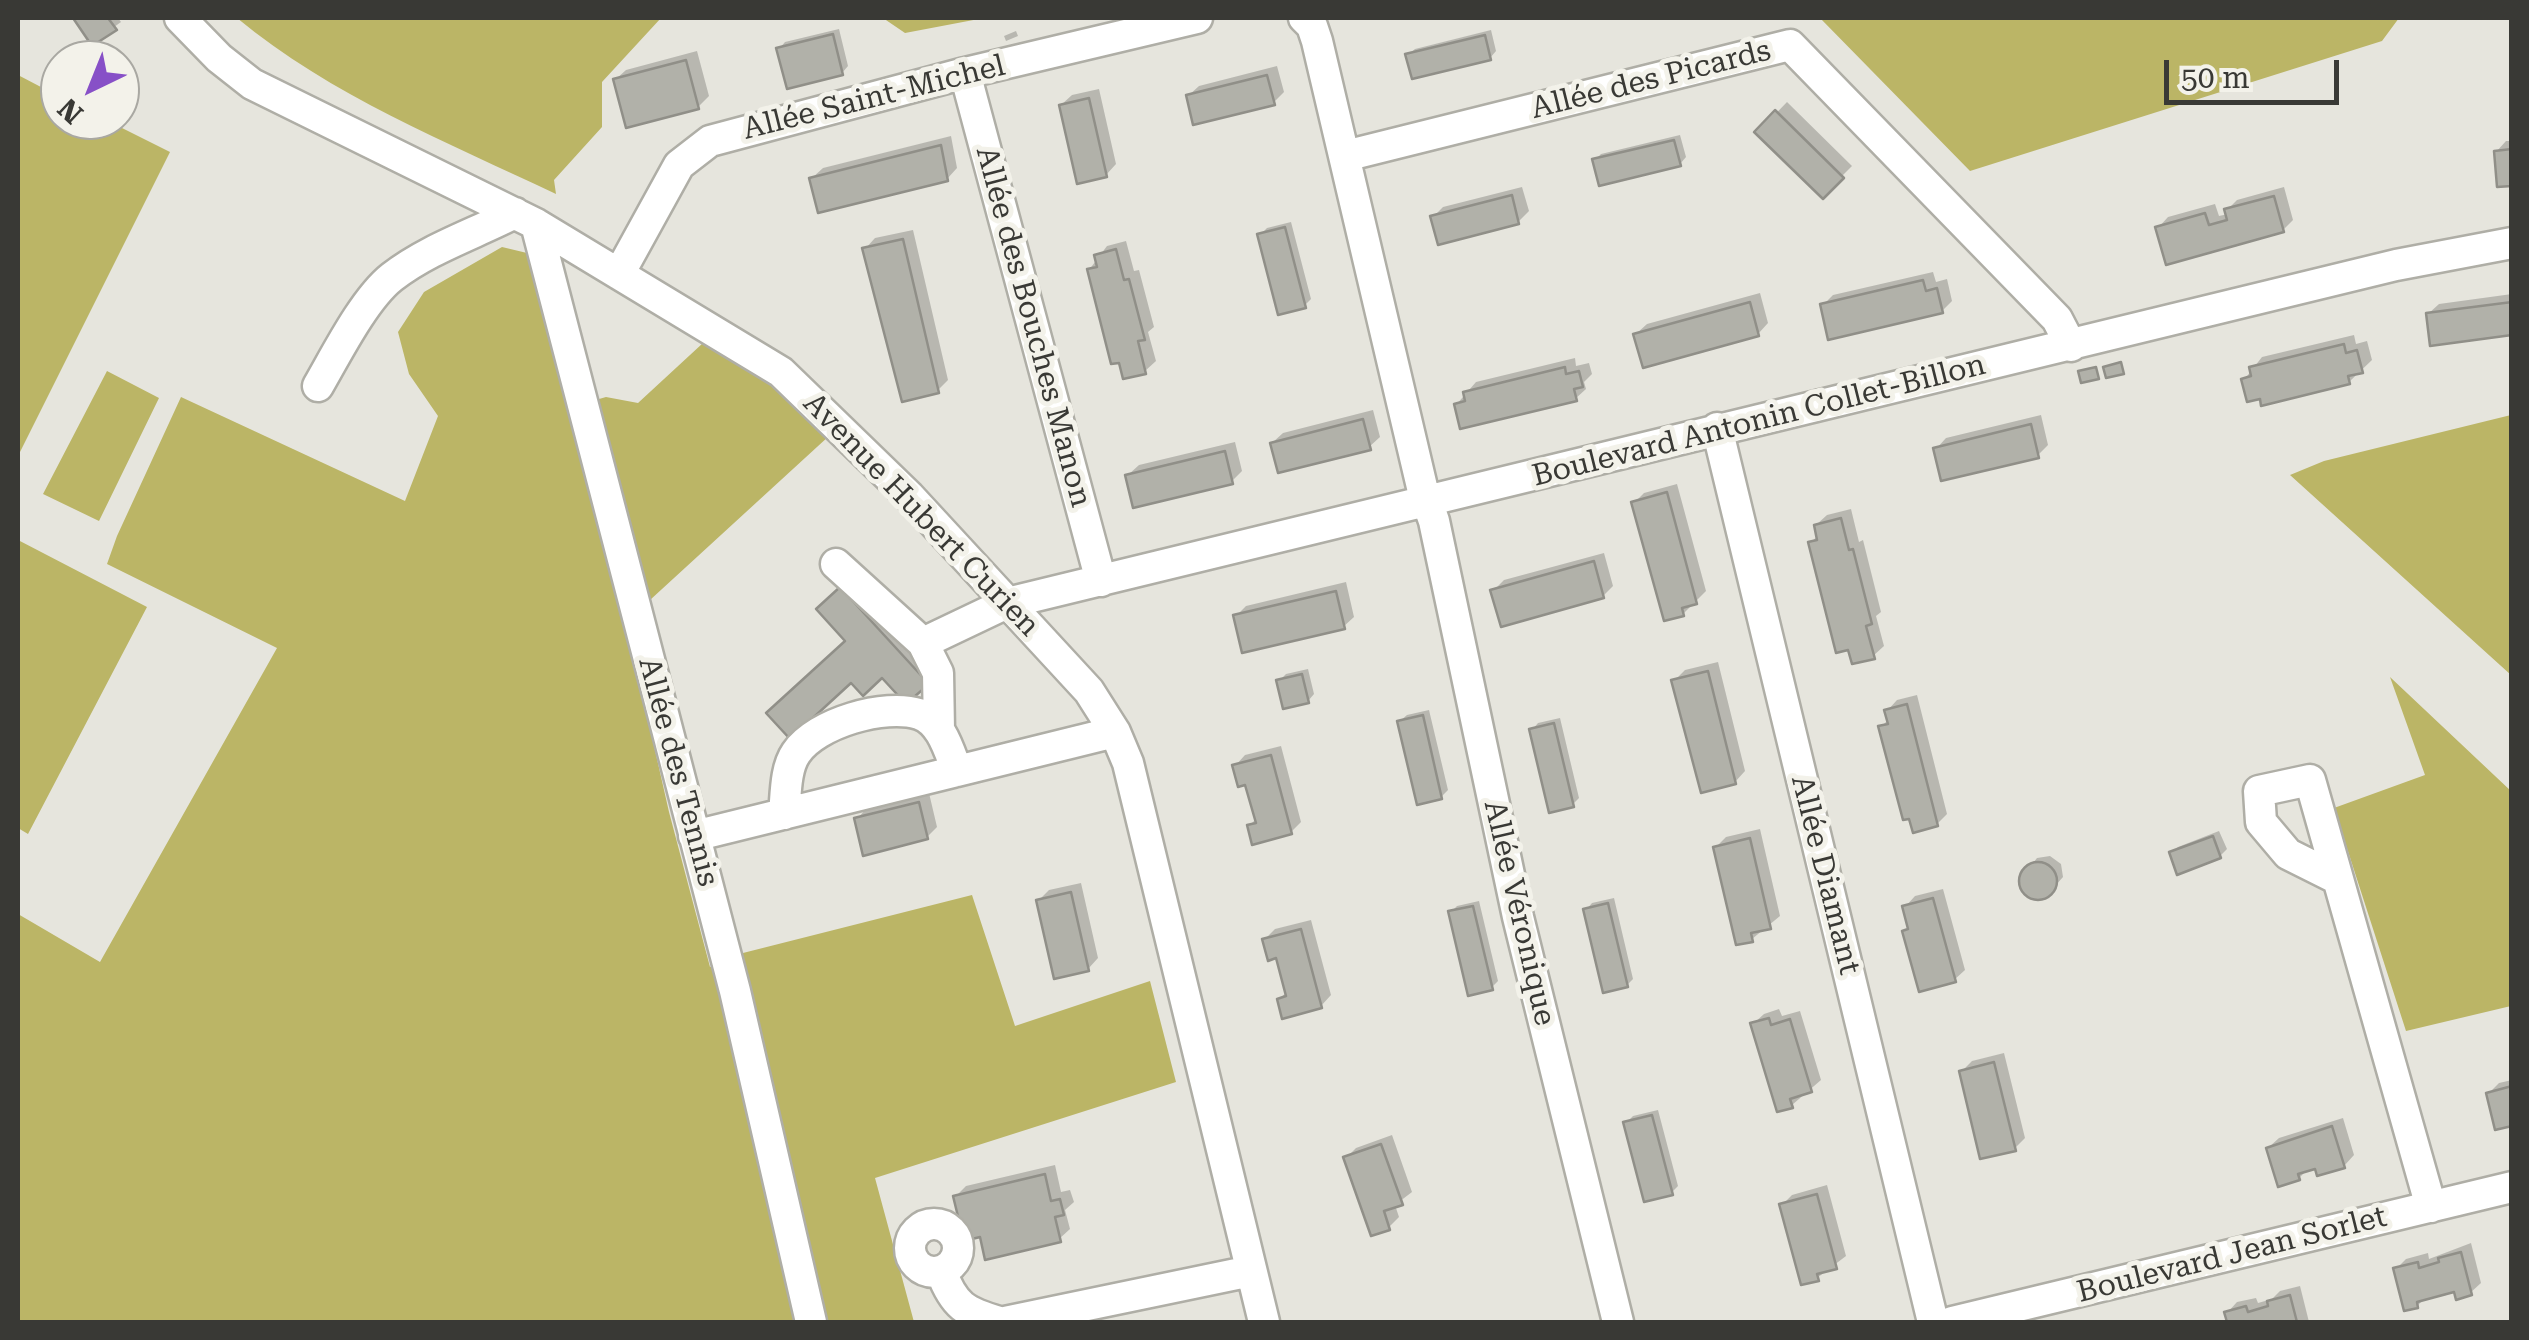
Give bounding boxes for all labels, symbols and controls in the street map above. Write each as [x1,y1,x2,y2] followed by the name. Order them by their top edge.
[1527,33,1775,127] street label: Allée des Picards
[40,40,140,140] north arrow
[2169,40,2344,102] scale bar
[739,48,1009,148] street label: Allée Saint-Michel
[2181,60,2250,95] text: 50 m
[51,91,90,130] text: N
[968,143,1098,511] street label: Allée des Bouches Manon
[1529,347,1989,495] street label: Boulevard Antonin Collet-Billon
[795,386,1047,644] street label: Avenue Hubert Curien
[630,654,726,890] street label: Allée des Tennis
[1783,772,1867,978] street label: Allée Diamant
[1476,797,1562,1029] street label: Allée Véronique
[2074,1199,2390,1311] street label: Boulevard Jean Sorlet

